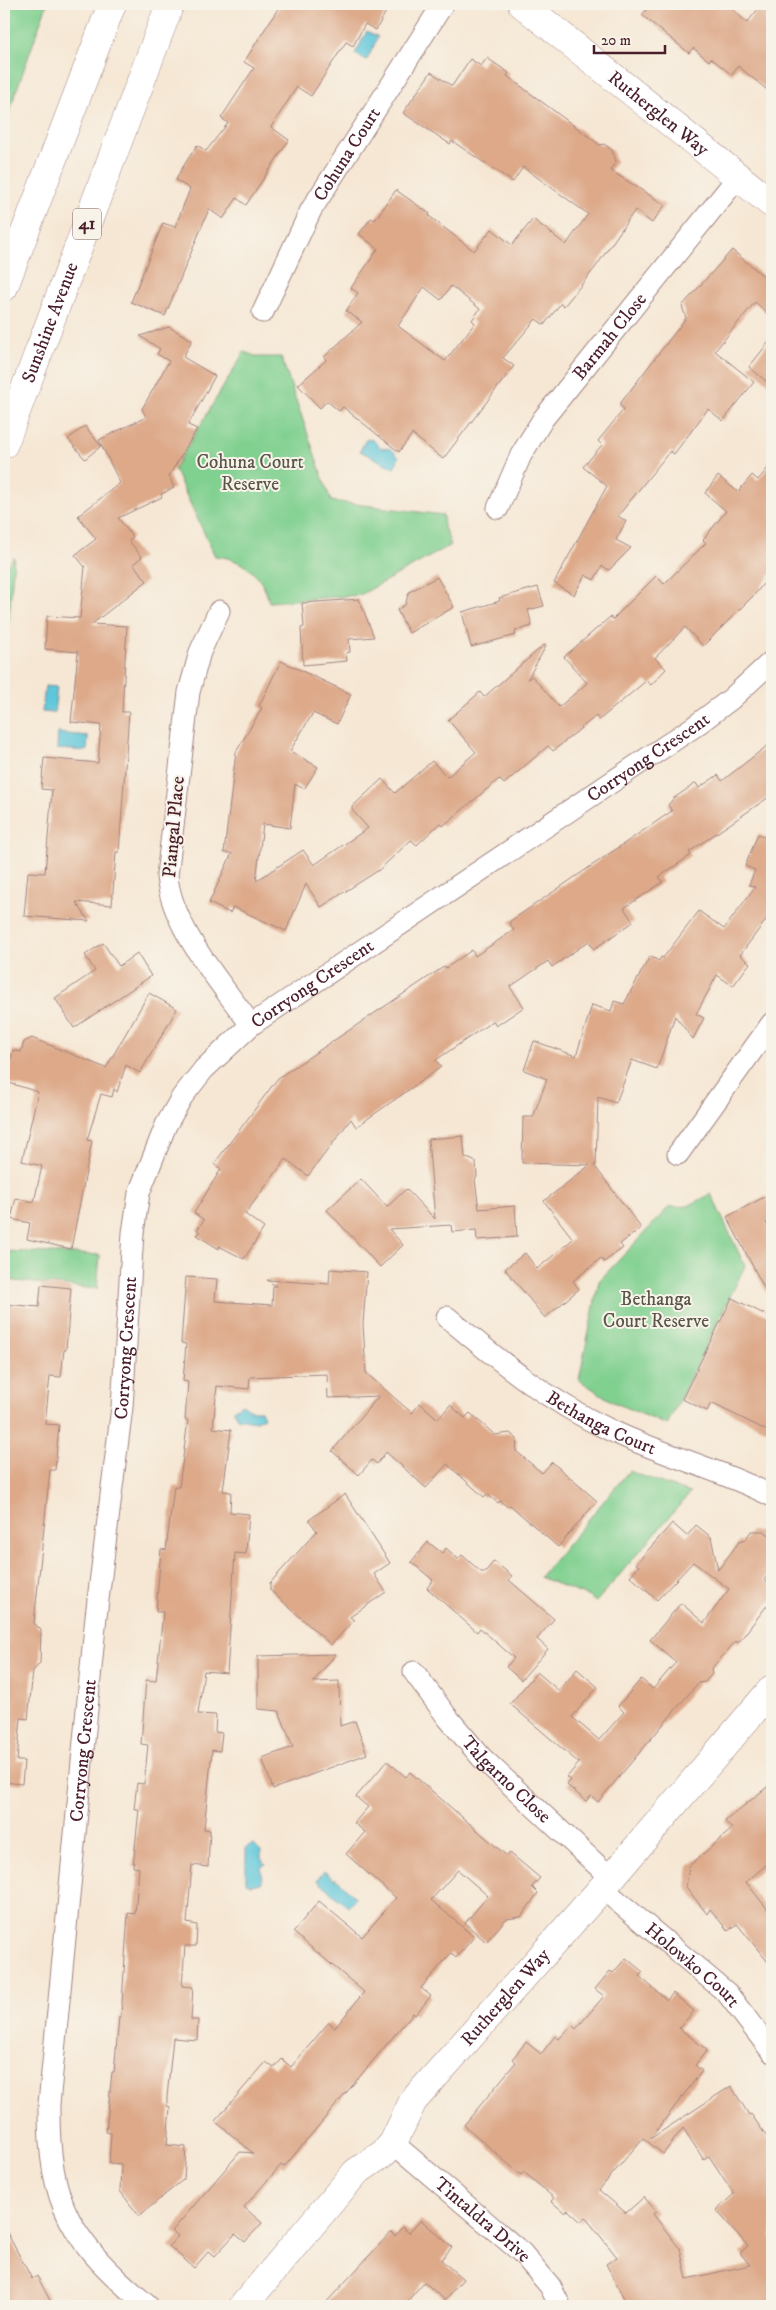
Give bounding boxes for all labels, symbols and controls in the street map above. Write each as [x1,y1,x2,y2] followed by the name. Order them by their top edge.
[594,22,665,54] scale bar
[601,31,631,50] text: 20 m
[603,66,715,161] street label: Rutherglen Way
[308,103,385,206] street label: Cohuna Court
[73,208,101,240] road number: 41
[17,259,83,386] street label: Sunshine Avenue
[568,288,652,385] street label: Barmah Close
[196,451,304,496] park label: Cohuna Court Reserve
[582,708,714,807] street label: Corryong Crescent
[158,775,190,879] street label: Piangal Place
[246,934,378,1033] street label: Corryong Crescent
[109,1276,142,1421] street label: Corryong Crescent
[603,1288,709,1333] park label: Bethanga Court Reserve
[542,1386,659,1460] street label: Bethanga Court
[65,1678,101,1823] street label: Corryong Crescent
[457,1731,556,1828] street label: Talgarno Close
[640,1918,745,2012] street label: Holowko Court
[456,1943,555,2051] street label: Rutherglen Way
[430,2172,536,2267] street label: Tintaldra Drive

